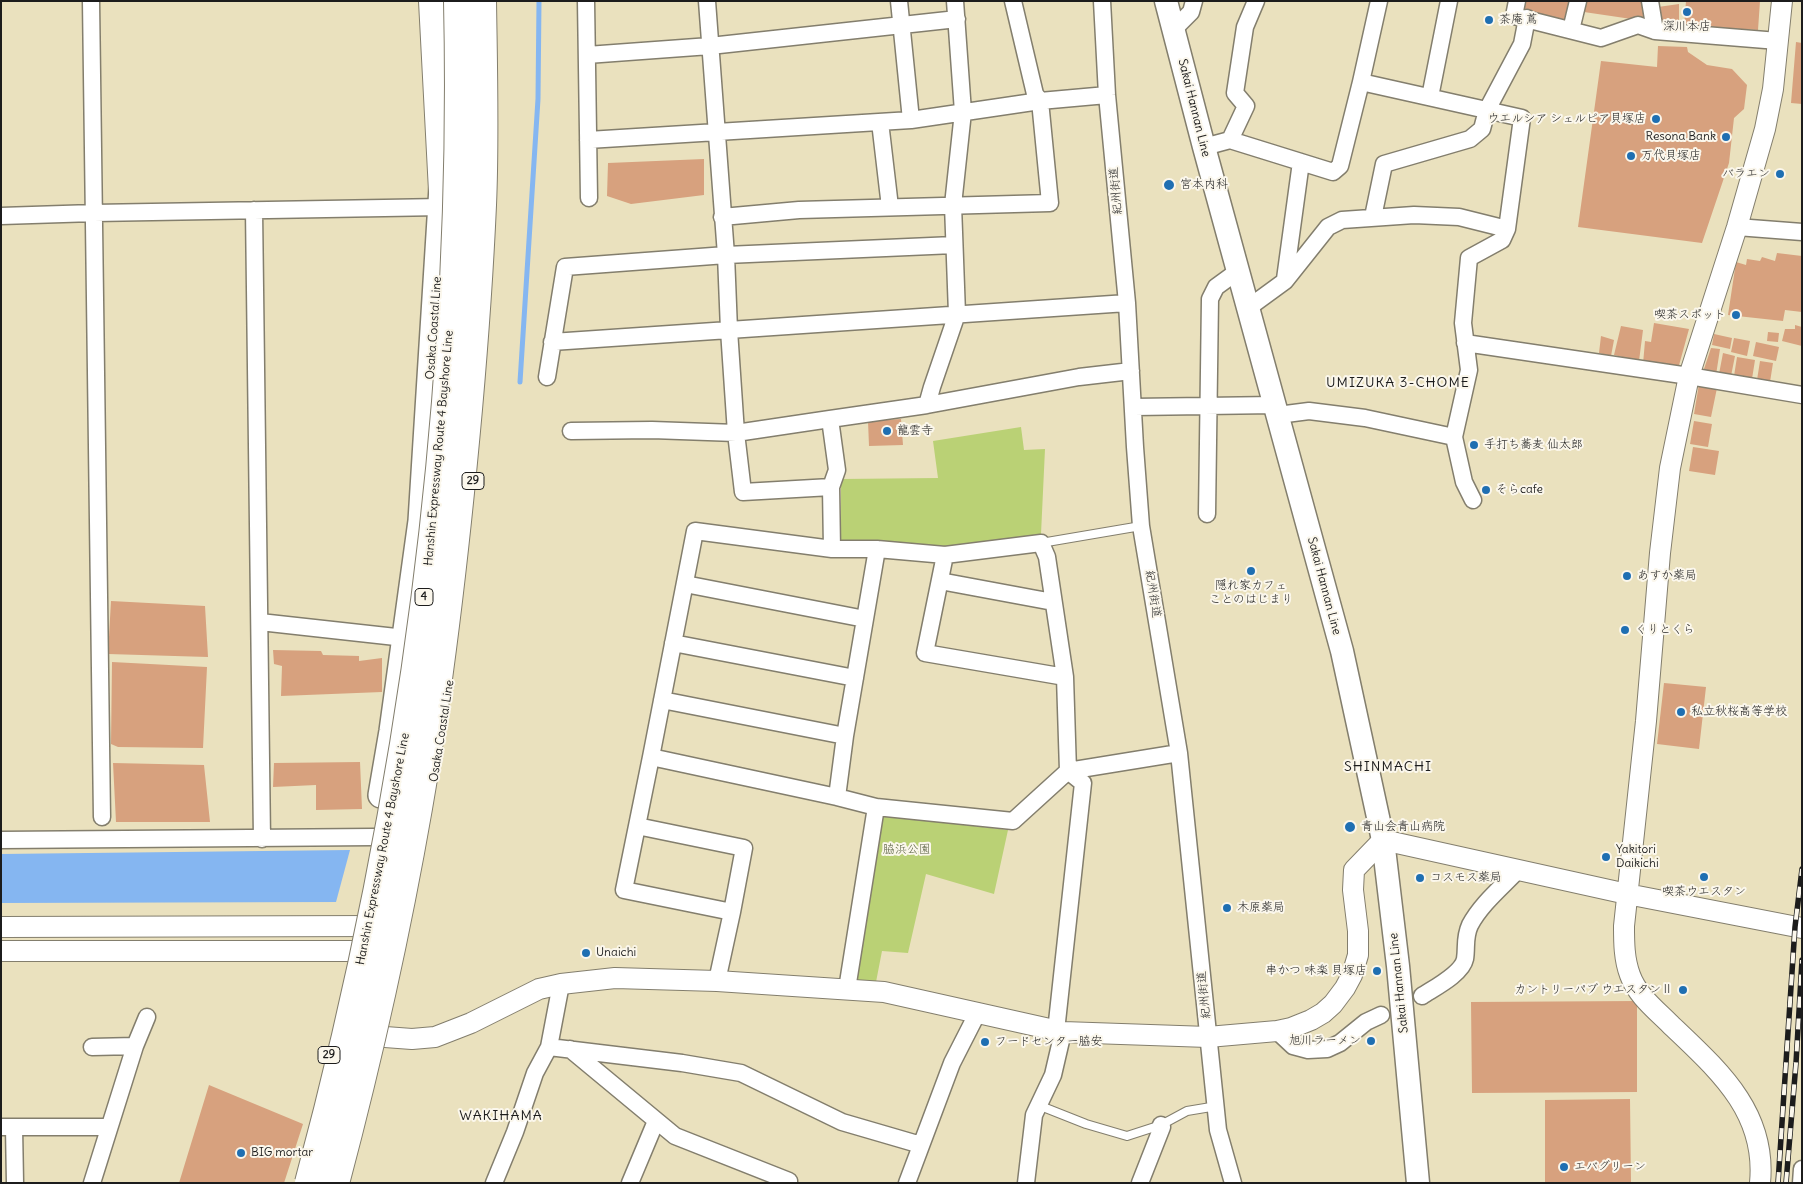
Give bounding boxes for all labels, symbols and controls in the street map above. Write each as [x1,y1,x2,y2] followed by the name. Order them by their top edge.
[1681,6,1693,18] marker: 深川本店
[1499,13,1538,27] place label: 茶庵 蔦
[1483,14,1495,26] marker: 茶庵 蔦
[1663,20,1711,34] place label: 深川本店
[1175,57,1213,159] street label: Sakai Hannan Line
[1487,112,1646,126] place label: ウエルシア シェルピア貝塚店
[1650,113,1662,125] marker: ウエルシア シェルピア貝塚店
[1646,130,1716,144] place label: Resona Bank
[1720,131,1732,143] marker: Resona Bank
[1641,149,1701,163] place label: 万代貝塚店
[1625,150,1637,162] marker: 万代貝塚店
[1107,166,1125,216] street label: 紀州街道
[1722,167,1770,181] place label: バラエン
[1774,168,1786,180] marker: バラエン
[1162,178,1176,192] marker: 宮本内科
[1180,178,1228,192] place label: 宮本内科
[423,276,445,380] street label: Osaka Coastal Line
[1654,308,1726,322] place label: 喫茶スポット
[1730,309,1742,321] marker: 喫茶スポット
[422,330,456,566] street label: Hanshin Expressway Route 4 Bayshore Line
[1324,375,1472,391] district label: UMIZUKA 3-CHOME
[897,424,933,438] place label: 龍雲寺
[881,425,893,437] marker: 龍雲寺
[1484,438,1583,452] place label: 手打ち蕎麦 仙太郎
[1468,439,1480,451] marker: 手打ち蕎麦 仙太郎
[462,472,484,490] road number: 29
[1496,483,1543,497] place label: そらcafe
[1480,484,1492,496] marker: そらcafe
[1304,536,1344,636] street label: Sakai Hannan Line
[1245,565,1257,577] marker: 隠れ家カフェ ことのはじまり
[1142,569,1164,619] street label: 紀州街道
[1637,569,1697,583] place label: あすか薬局
[1621,570,1633,582] marker: あすか薬局
[1209,579,1293,607] place label: 隠れ家カフェ ことのはじまり
[415,588,433,606] road number: 4
[1635,623,1695,637] place label: くりとくら
[1619,624,1631,636] marker: くりとくら
[427,679,457,783] street label: Osaka Coastal Line
[1691,705,1787,719] place label: 私立秋桜高等学校
[1675,706,1687,718] marker: 私立秋桜高等学校
[353,732,413,966] street label: Hanshin Expressway Route 4 Bayshore Line
[1343,759,1433,775] district label: SHINMACHI
[1343,820,1357,834] marker: 青山会青山病院
[1361,820,1445,834] place label: 青山会青山病院
[883,843,931,857] park label: 脇浜公園
[1616,843,1659,871] place label: Yakitori Daikichi
[1600,851,1612,863] marker: Yakitori Daikichi
[1430,871,1502,885] place label: コスモス薬局
[1698,871,1710,883] marker: 喫茶ウエスタン
[1414,872,1426,884] marker: コスモス薬局
[1662,885,1746,899] place label: 喫茶ウエスタン
[1237,901,1285,915] place label: 木原薬局
[1221,902,1233,914] marker: 木原薬局
[1387,932,1411,1034] street label: Sakai Hannan Line
[596,946,636,960] place label: Unaichi
[580,947,592,959] marker: Unaichi
[1265,964,1367,978] place label: 串かつ 味楽 貝塚店
[1371,965,1383,977] marker: 串かつ 味楽 貝塚店
[1194,970,1214,1020] street label: 紀州街道
[1514,983,1673,997] place label: カントリーパブ ウエスタンⅡ
[1677,984,1689,996] marker: カントリーパブ ウエスタンⅡ
[1289,1034,1361,1048] place label: 旭川ラーメン
[995,1035,1103,1049] place label: フードセンター脇安
[1365,1035,1377,1047] marker: 旭川ラーメン
[979,1036,991,1048] marker: フードセンター脇安
[318,1046,340,1064] road number: 29
[458,1108,544,1124] district label: WAKIHAMA
[251,1146,313,1160] place label: BIG mortar
[235,1147,247,1159] marker: BIG mortar
[1574,1160,1646,1174] place label: エバグリーン
[1558,1161,1570,1173] marker: エバグリーン

